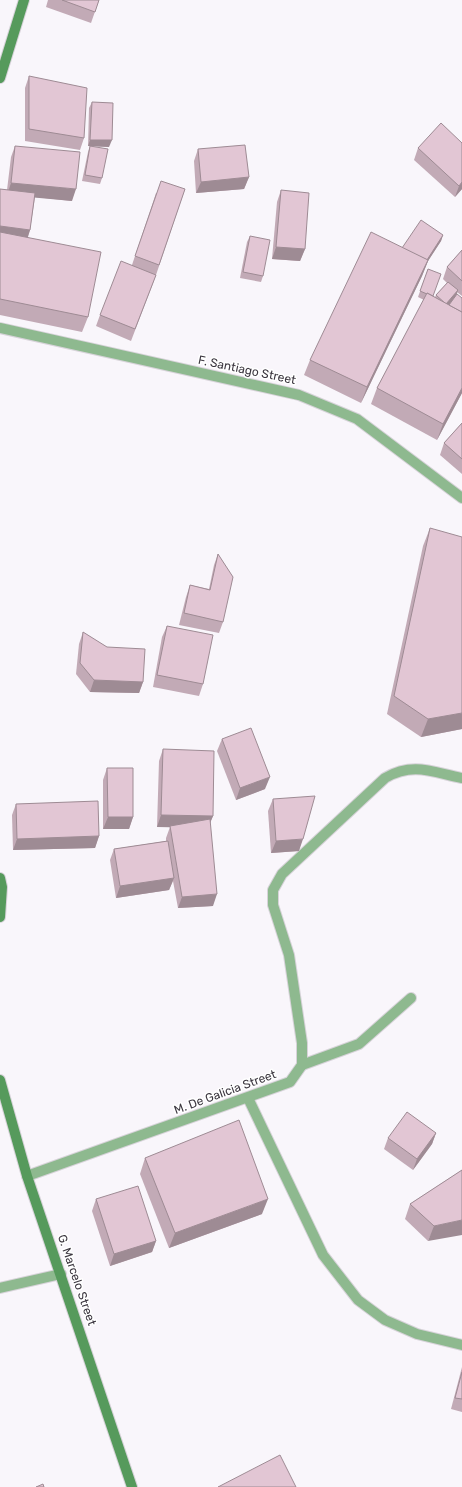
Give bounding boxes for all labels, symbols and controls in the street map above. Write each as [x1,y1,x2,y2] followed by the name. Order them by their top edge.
[197,353,297,387] street label: F. Santiago Street
[172,1067,278,1117] street label: M. De Galicia Street
[55,1233,99,1328] street label: G. Marcelo Street

